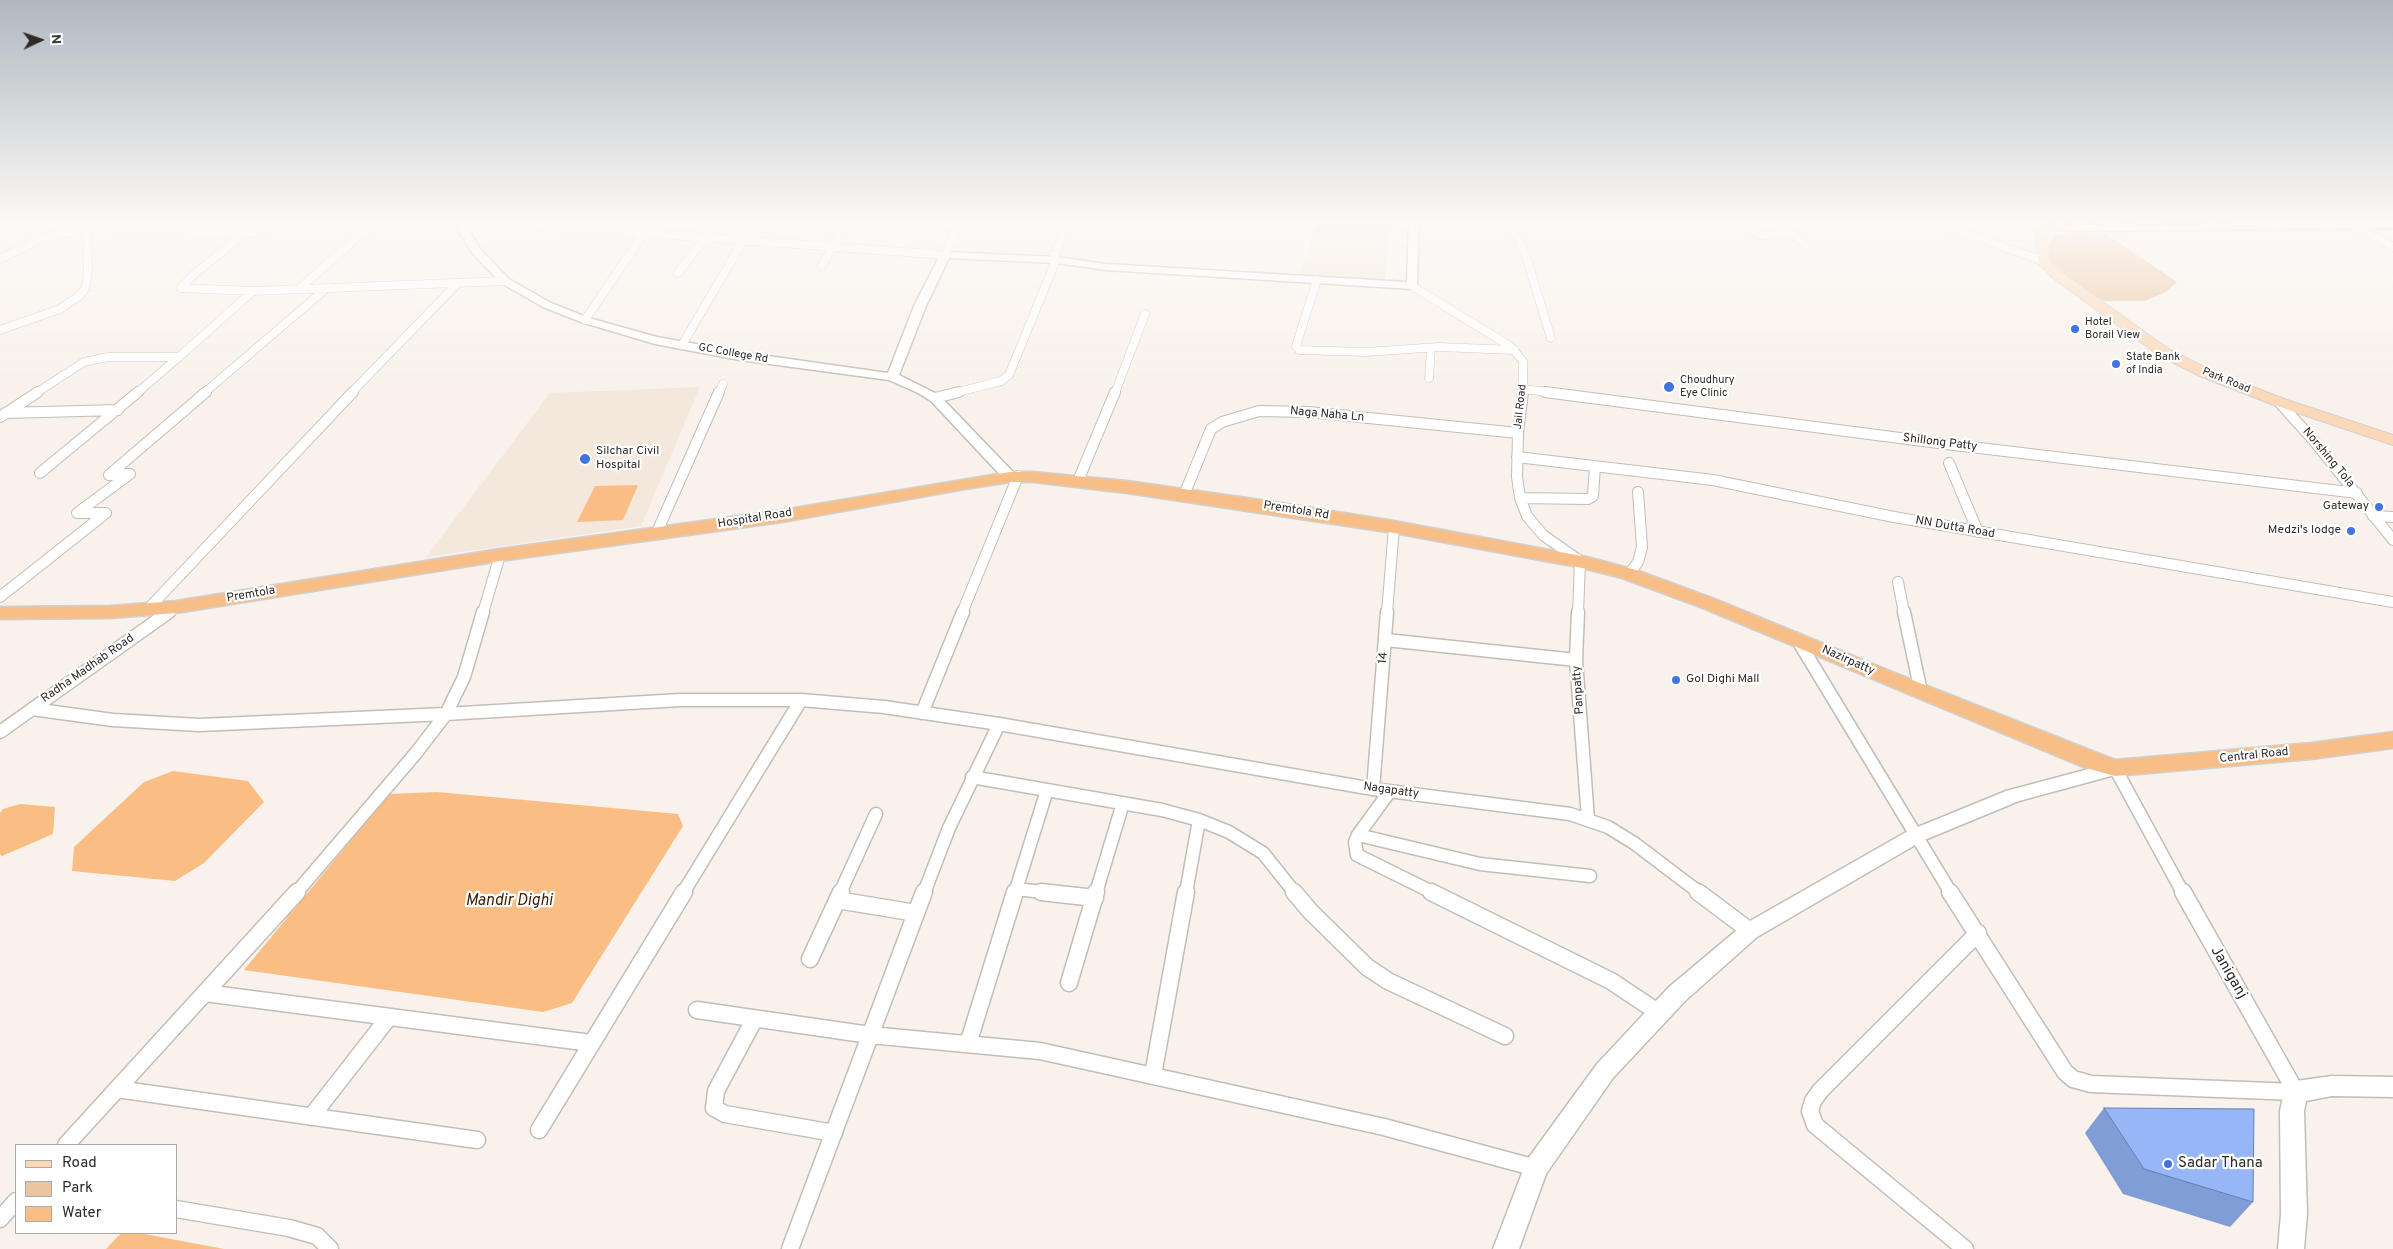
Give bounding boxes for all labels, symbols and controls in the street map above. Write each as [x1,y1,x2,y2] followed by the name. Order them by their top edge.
[15,15,65,65] north arrow
[47,34,64,45] text: N
[2085,316,2140,342] place label: Hotel Borail View
[2069,323,2081,335] marker: Hotel Borail View
[697,341,769,367] street label: GC College Rd
[2126,351,2180,377] place label: State Bank of India
[2110,358,2122,370] marker: State Bank of India
[2200,365,2252,397] street label: Park Road
[1680,374,1735,400] place label: Choudhury Eye Clinic
[1662,380,1676,394] marker: Choudhury Eye Clinic
[1512,384,1530,430] street label: Jail Road
[1289,405,1365,425] street label: Naga Naha Ln
[2299,425,2357,491] street label: Norshing Tola
[1902,431,1978,455] street label: Shillong Patty
[596,445,659,473] place label: Silchar Civil Hospital
[578,452,592,466] marker: Silchar Civil Hospital
[1262,499,1330,523] street label: Premtola Rd
[2323,500,2369,514] place label: Gateway
[2373,501,2385,513] marker: Gateway
[717,506,793,532] street label: Hospital Road
[1914,514,1996,542] street label: NN Dutta Road
[2268,524,2341,538] place label: Medzi's lodge
[2345,525,2357,537] marker: Medzi's lodge
[226,584,276,606] street label: Premtola
[39,632,137,706] street label: Radha Madhab Road
[1819,643,1877,679] street label: Nazirpatty
[1376,652,1392,664] street label: 14
[1570,665,1588,715] street label: Panpatty
[1686,673,1759,687] place label: Gol Dighi Mall
[1670,674,1682,686] marker: Gol Dighi Mall
[2219,745,2289,767] street label: Central Road
[1362,780,1420,802] street label: Nagapatty
[465,892,553,912] water label: Mandir Dighi
[2206,943,2250,1003] street label: Janiganj
[15,1144,178,1234] legend
[62,1154,97,1173] text: Road
[2178,1155,2263,1173] place label: Sadar Thana
[2162,1158,2174,1170] marker: Sadar Thana
[62,1179,93,1198] text: Park
[62,1204,101,1223] text: Water

